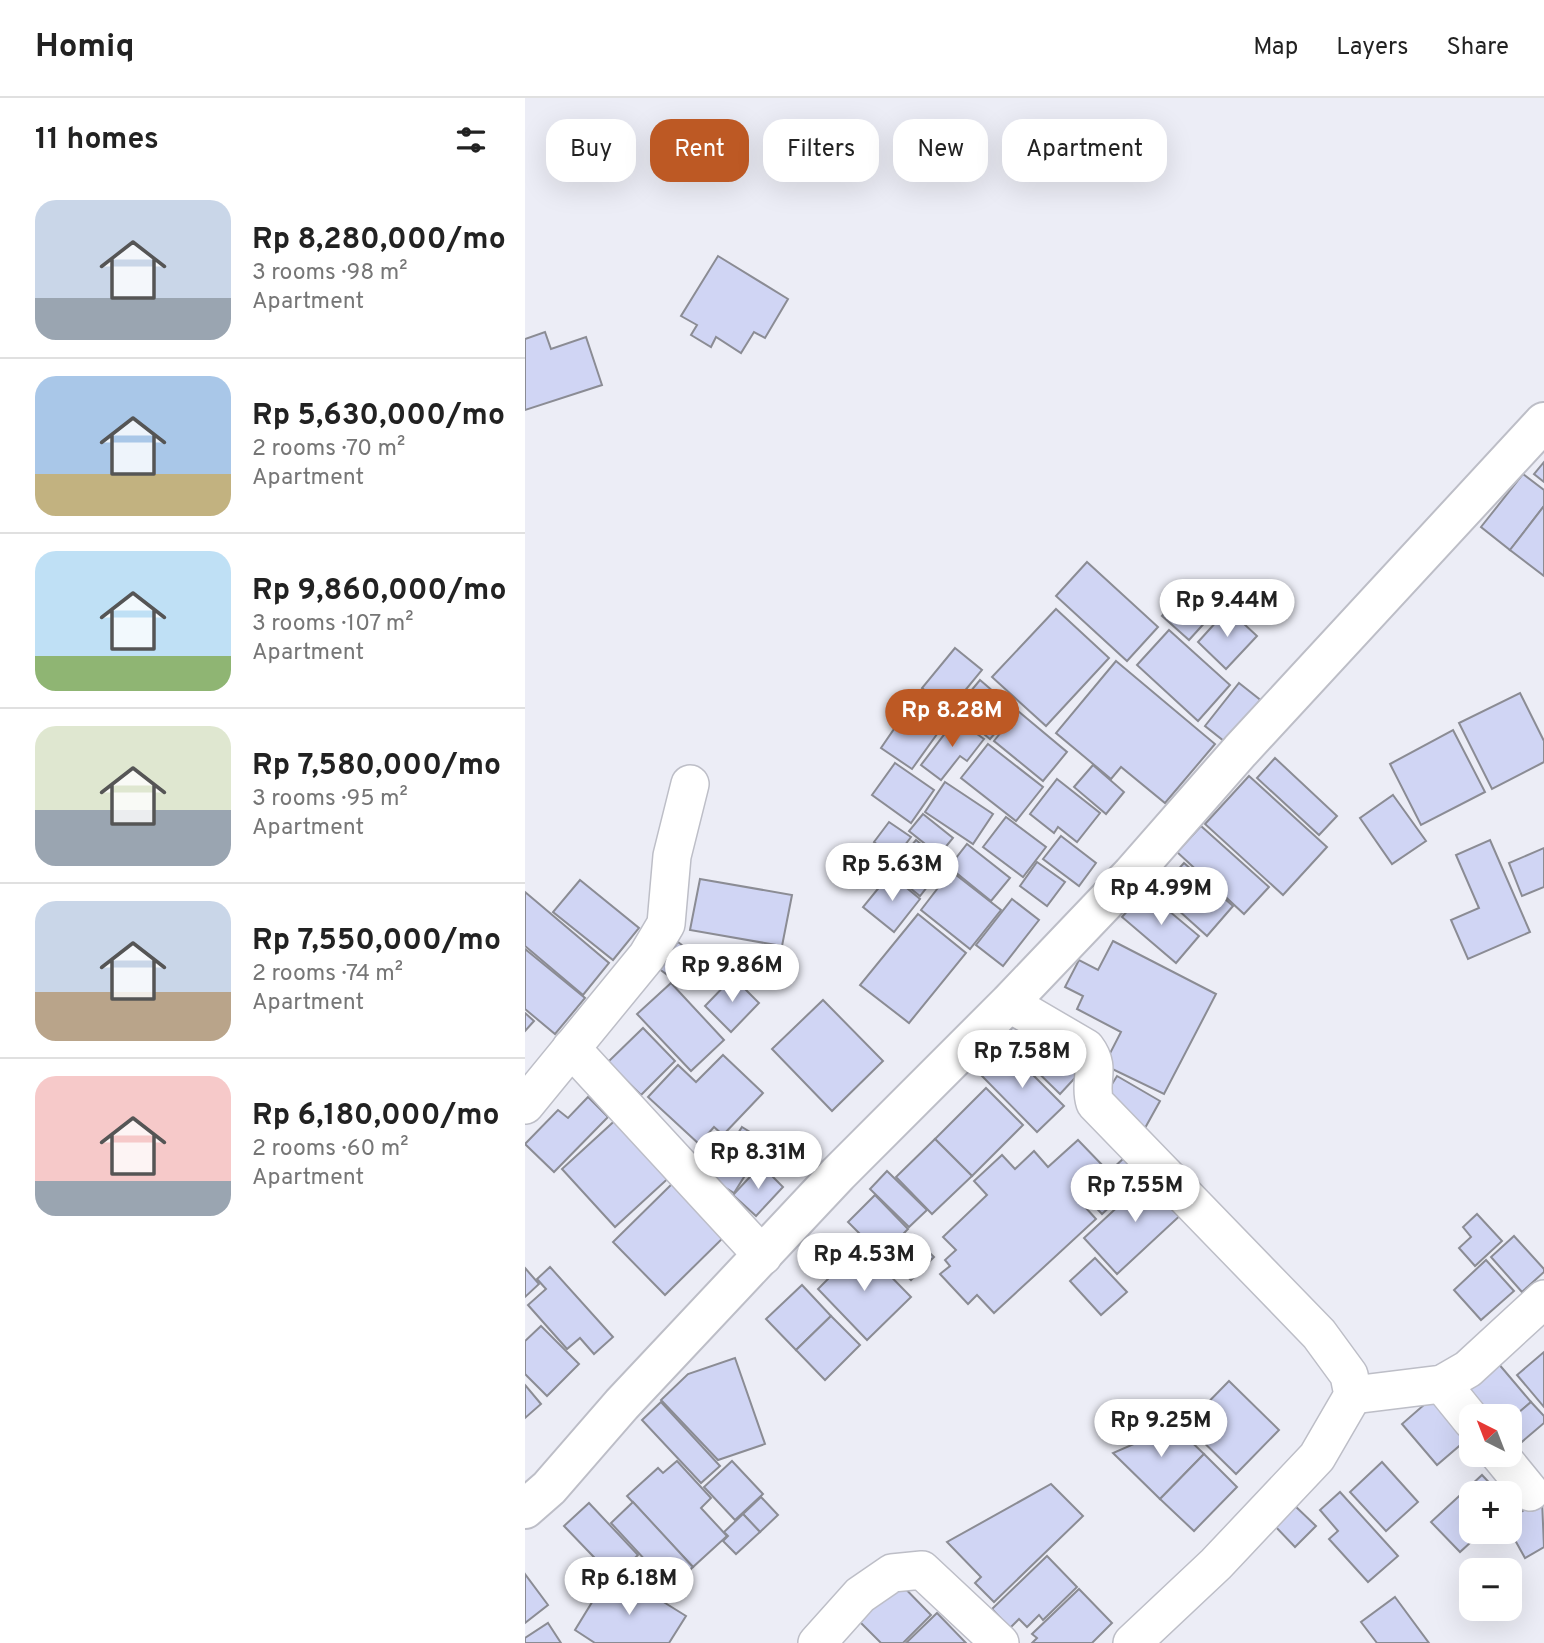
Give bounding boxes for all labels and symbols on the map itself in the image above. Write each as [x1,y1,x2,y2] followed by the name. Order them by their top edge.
[1155,580,1299,639] pin: Rp 9.44M
[880,690,1024,749] pin: Rp 8.28M
[820,844,964,903] pin: Rp 5.63M
[1089,868,1233,927] pin: Rp 4.99M
[660,944,804,1004] pin: Rp 9.86M
[950,1030,1094,1090] pin: Rp 7.58M
[686,1132,830,1191] pin: Rp 8.31M
[1063,1164,1207,1224] pin: Rp 7.55M
[792,1234,936,1293] pin: Rp 4.53M
[1089,1400,1233,1459] pin: Rp 9.25M
[1459,1404,1523,1466] north arrow
[557,1558,701,1617] pin: Rp 6.18M

